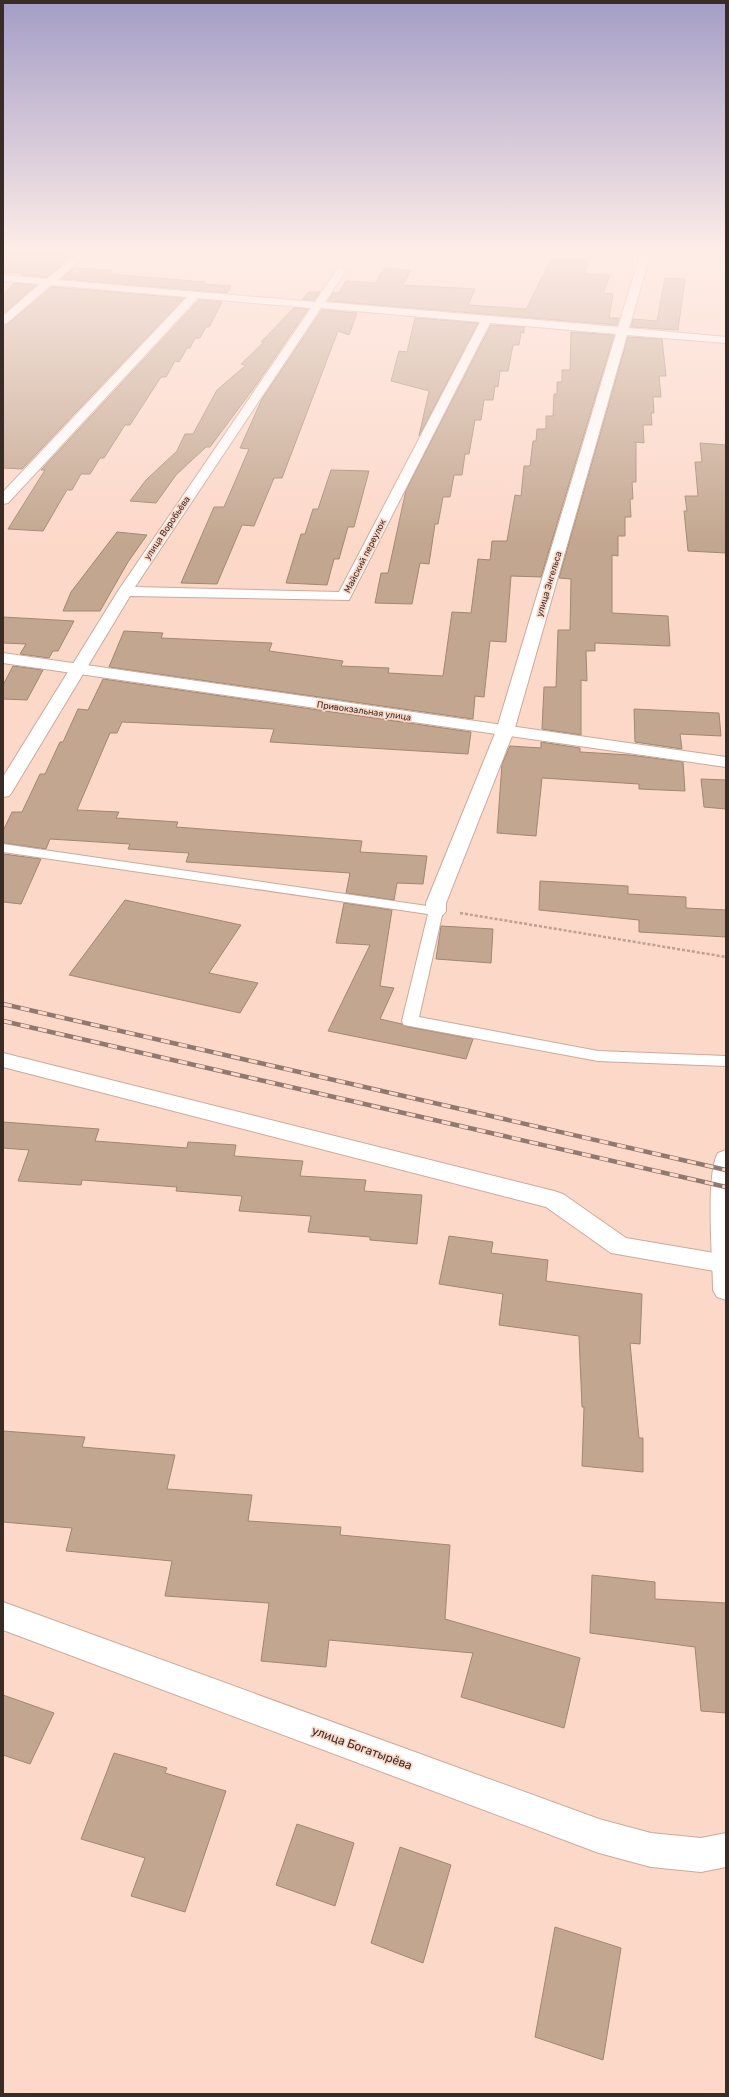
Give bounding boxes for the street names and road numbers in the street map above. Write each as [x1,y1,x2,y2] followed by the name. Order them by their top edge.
[142,494,192,562] street label: улица Воробьёва
[342,517,388,594] street label: Майский переулок
[534,550,564,618] street label: улица Энгельса
[316,699,412,723] street label: Привокзальная улица
[310,1723,414,1773] street label: улица Богатырёва

